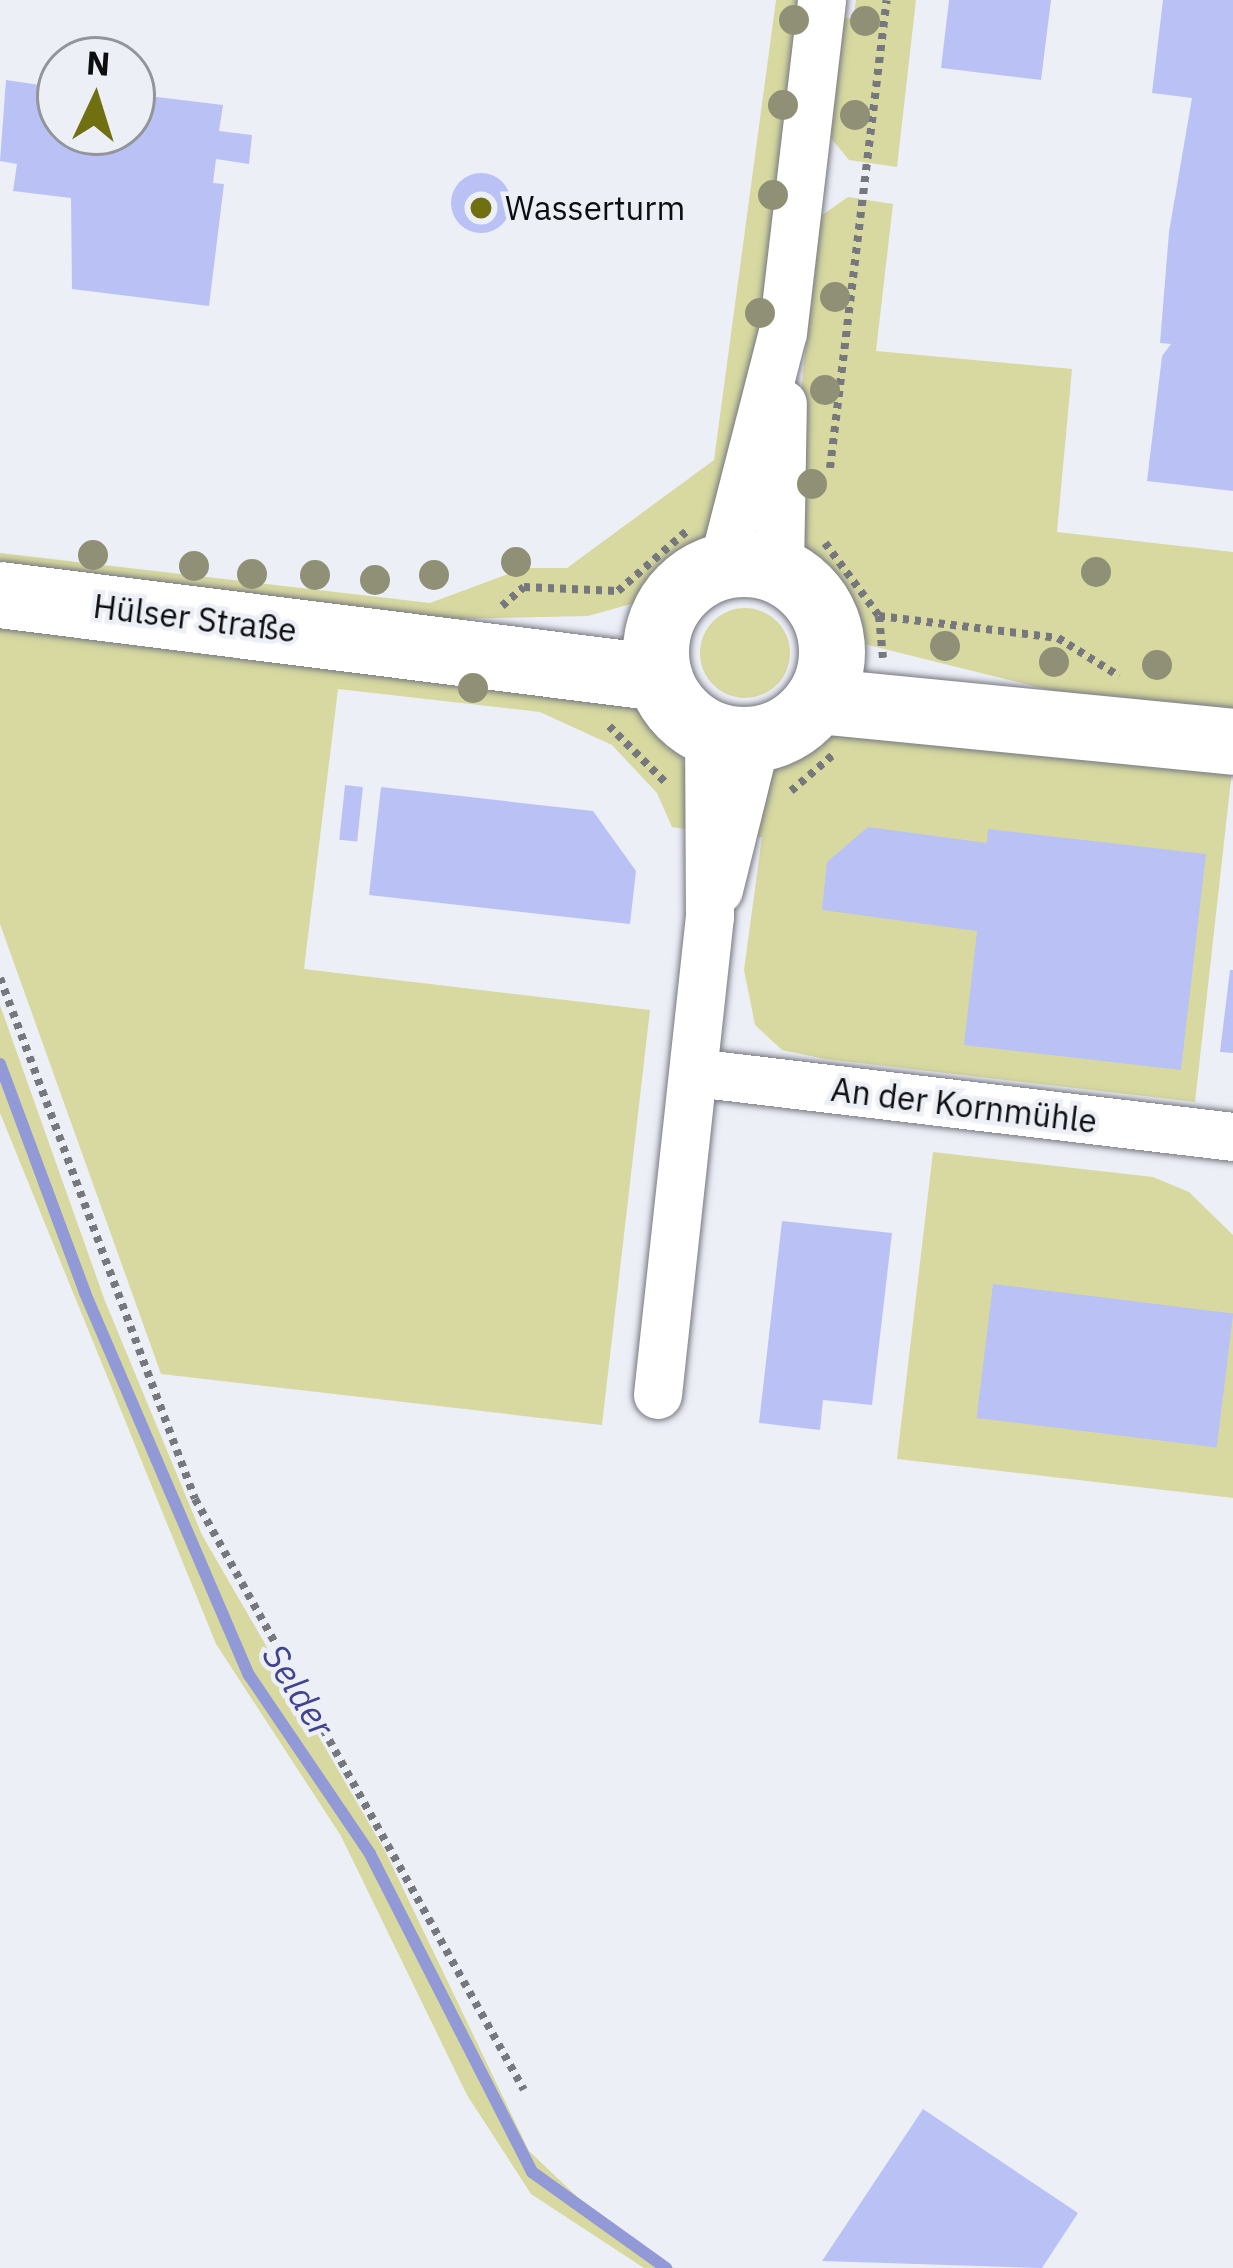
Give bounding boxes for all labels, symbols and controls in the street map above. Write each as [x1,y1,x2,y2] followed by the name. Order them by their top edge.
[36,36,156,156] north arrow
[85,40,112,85] text: N
[505,188,685,228] place label: Wasserturm
[468,195,494,221] marker: Wasserturm
[91,586,299,650] street label: Hülser Straße
[829,1069,1099,1141] street label: An der Kornmühle
[254,1636,344,1744] water label: Selder

